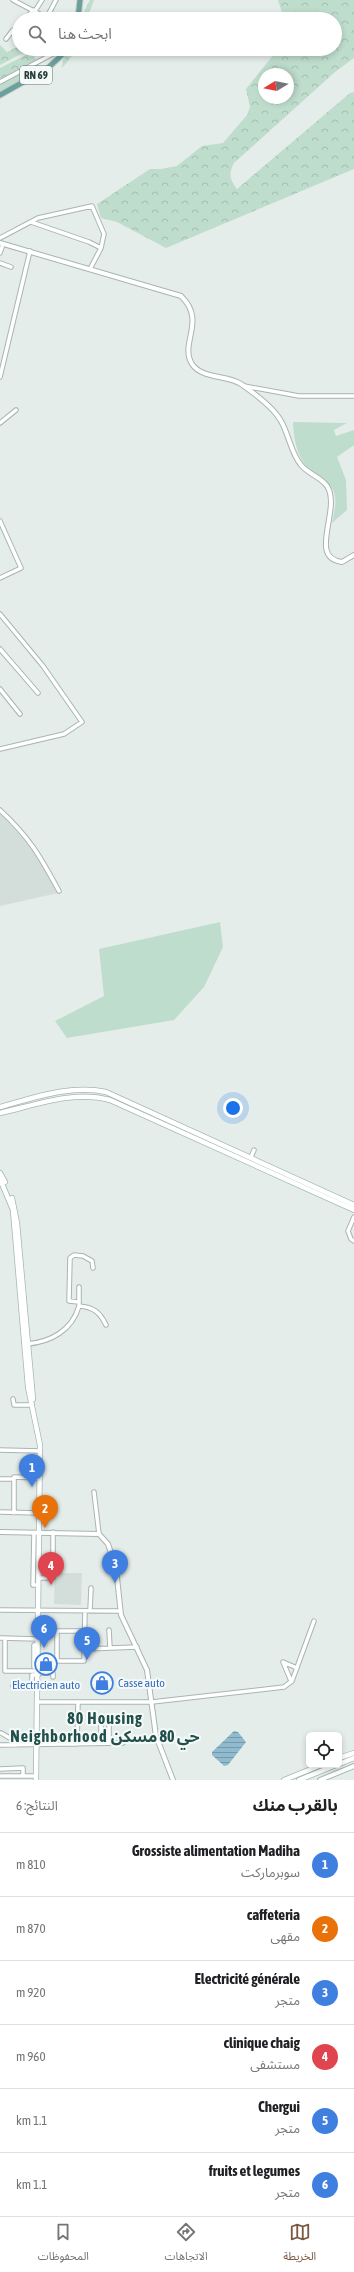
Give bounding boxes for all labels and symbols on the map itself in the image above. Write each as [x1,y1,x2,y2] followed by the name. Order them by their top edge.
[20,66,52,84] road number: RN 69
[258,68,294,104] north arrow
[223,1098,243,1118] your location
[19,1454,45,1487] pin: 1
[32,1495,58,1528] pin: 2
[102,1550,128,1583] pin: 3
[38,1552,64,1585] pin: 4
[31,1615,57,1648] pin: 6
[74,1627,100,1660] pin: 5
[33,1651,59,1677] shop icon: Electricien auto
[89,1670,115,1696] shop icon: Casse auto
[118,1676,165,1690] place label: Casse auto
[12,1678,80,1692] place label: Electricien auto
[10,1709,200,1750] district label: 80 Housing Neighborhood حي 80 مسكن

